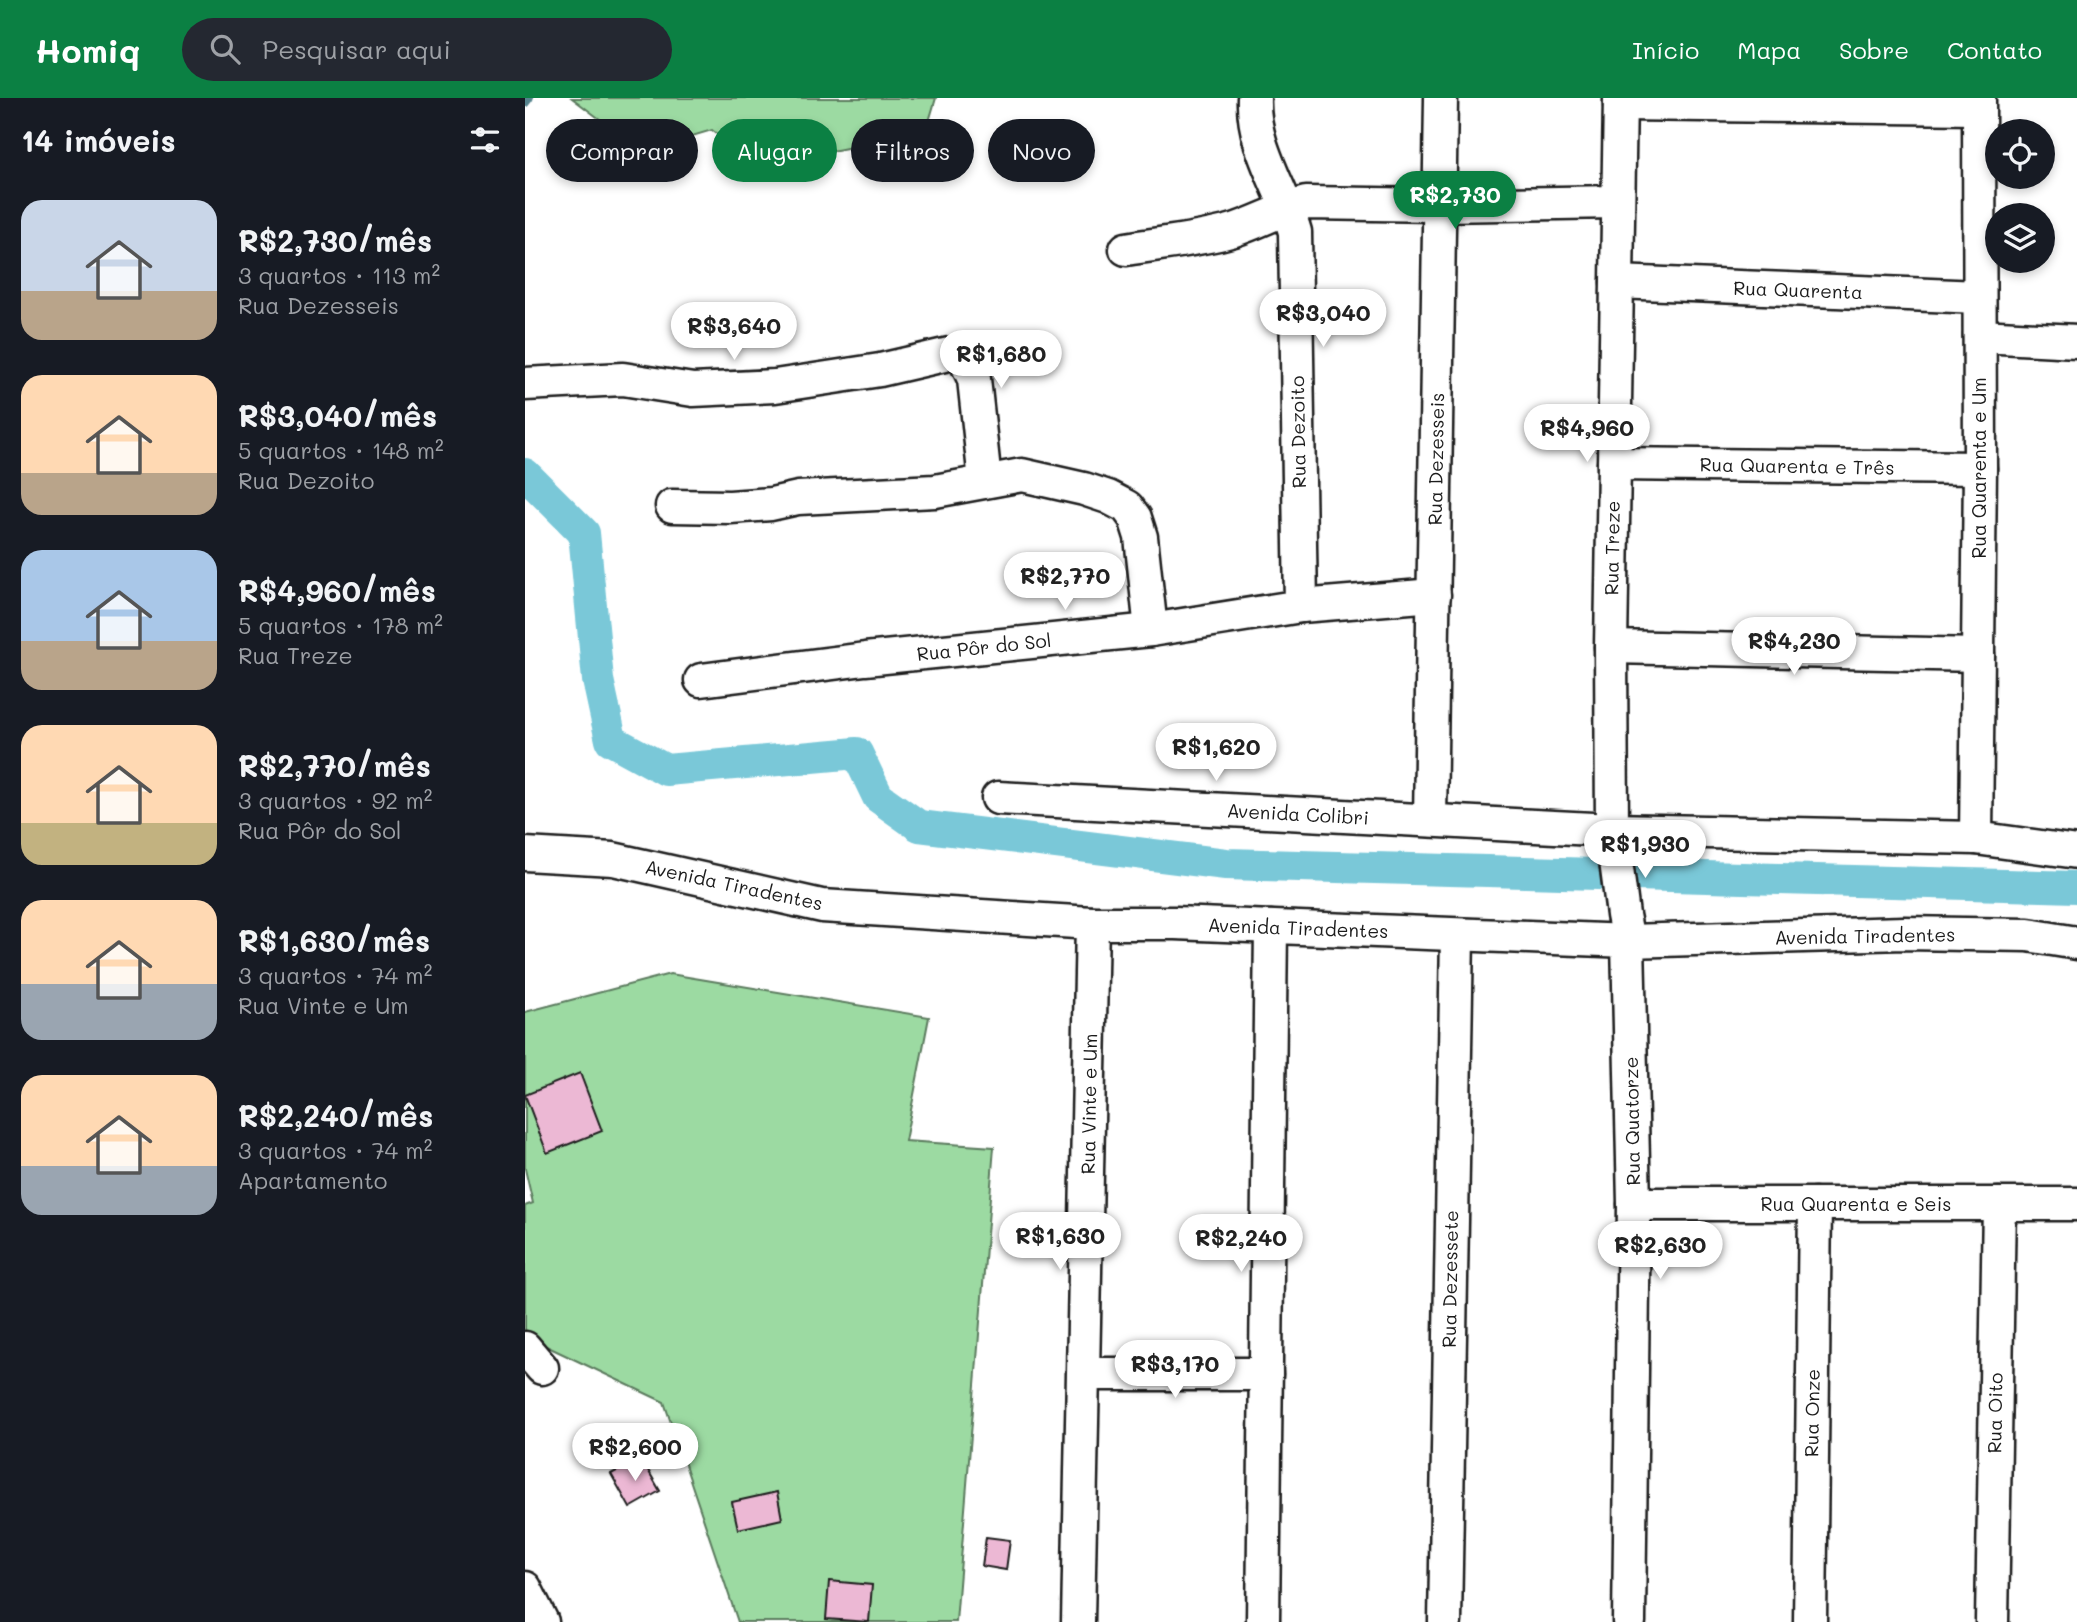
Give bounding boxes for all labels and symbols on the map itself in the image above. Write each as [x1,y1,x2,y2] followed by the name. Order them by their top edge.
[1390,172,1520,231] pin: R$2,730
[1733,275,1863,304] street label: Rua Quarenta
[1258,289,1388,349] pin: R$3,040
[669,302,799,362] pin: R$3,640
[936,330,1066,390] pin: R$1,680
[1284,376,1311,489] street label: Rua Dezoito
[1966,377,1991,559] street label: Rua Quarenta e Um
[1422,392,1449,526] street label: Rua Dezesseis
[1522,404,1652,464] pin: R$4,960
[1699,451,1895,480] street label: Rua Quarenta e Três
[1598,500,1625,596] street label: Rua Treze
[1000,552,1130,612] pin: R$2,770
[1729,618,1859,677] pin: R$4,230
[915,627,1052,666] street label: Rua Pôr do Sol
[1151,724,1281,783] pin: R$1,620
[1226,797,1370,830] street label: Avenida Colibri
[1580,820,1710,880] pin: R$1,930
[643,853,825,916] street label: Avenida Tiradentes
[1207,912,1389,943] street label: Avenida Tiradentes
[1774,921,1956,950] street label: Avenida Tiradentes
[1075,1033,1102,1175] street label: Rua Vinte e Um
[1618,1056,1645,1186] street label: Rua Quatorze
[1760,1191,1952,1216] street label: Rua Quarenta e Seis
[1436,1210,1463,1348] street label: Rua Dezessete
[995,1212,1125,1272] pin: R$1,630
[1176,1214,1306,1274] pin: R$2,240
[1595,1222,1725,1281] pin: R$2,630
[1110,1340,1240,1400] pin: R$3,170
[1798,1369,1825,1457] street label: Rua Onze
[1981,1372,2008,1454] street label: Rua Oito
[570,1424,700,1483] pin: R$2,600

